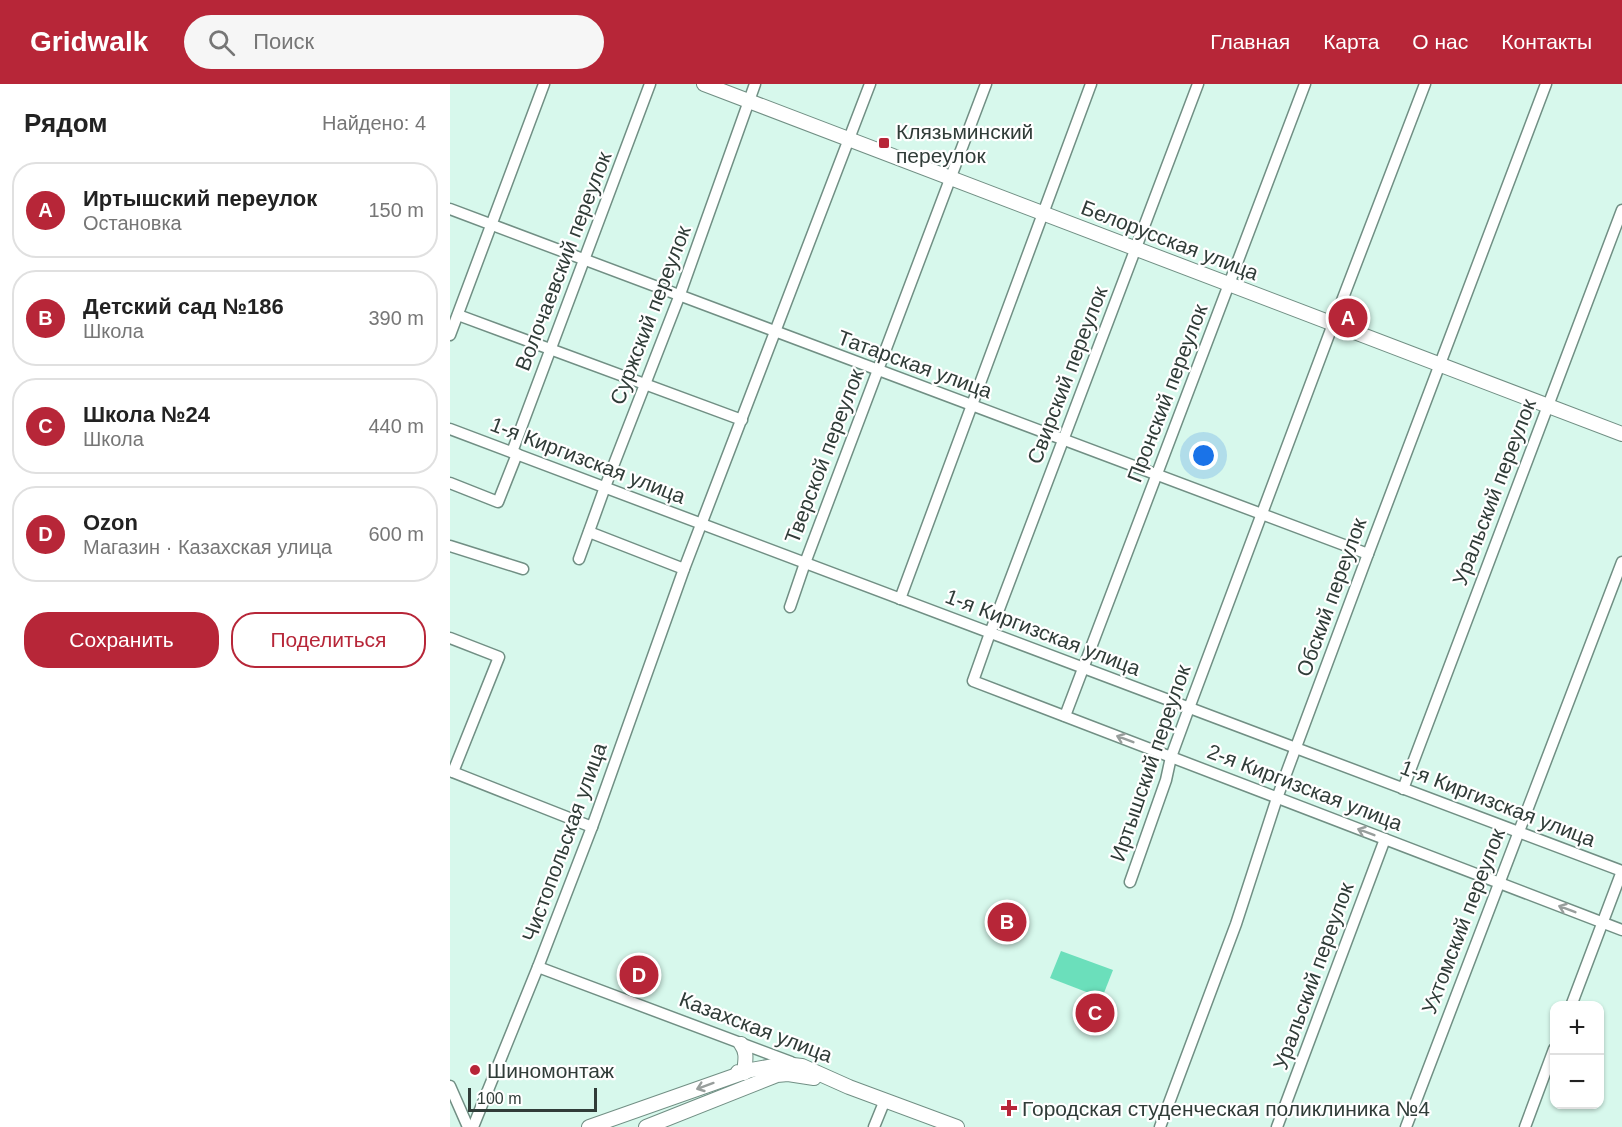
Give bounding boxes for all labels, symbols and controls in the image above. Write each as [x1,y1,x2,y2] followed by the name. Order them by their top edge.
[184,15,604,69] search box
[30,26,148,57] text: Gridwalk
[205,26,238,59] icon: search
[253,29,314,54] text: Поиск
[1210,30,1290,53] text: Главная
[1323,30,1379,53] text: Карта
[1412,30,1468,53] text: О нас
[1501,30,1592,53] text: Контакты
[24,108,107,138] text: Рядом
[322,112,426,134] text: Найдено: 4
[896,120,1033,167] place label: Клязьминский переулок
[877,136,891,150] marker: Клязьминский переулок
[511,147,616,374] street label: Волочаевский переулок
[83,186,317,211] text: Иртышский переулок
[1078,196,1262,285] street label: Белорусская улица
[38,199,53,221] text: A
[368,199,424,221] text: 150 m
[83,212,182,234] text: Остановка
[605,222,695,408] street label: Суржский переулок
[1023,282,1112,467] street label: Свирский переулок
[83,294,284,319] text: Детский сад №186
[1328,296,1368,340] pin: A
[1122,300,1212,485] street label: Пронский переулок
[38,307,53,329] text: B
[368,307,424,329] text: 390 m
[83,320,144,342] text: Школа
[835,325,996,403] street label: Татарская улица
[780,365,868,546] street label: Тверской переулок
[1448,395,1540,588] street label: Уральский переулок
[83,402,210,427] text: Школа №24
[487,412,689,508] street label: 1-я Киргизская улица
[38,415,53,437] text: C
[368,415,424,437] text: 440 m
[83,428,144,450] text: Школа
[1189,441,1218,470] your location
[83,510,138,535] text: Ozon
[1292,514,1371,679] street label: Обский переулок
[38,523,53,545] text: D
[368,523,424,545] text: 600 m
[83,536,332,558] text: Магазин · Казахская улица
[942,584,1144,680] street label: 1-я Киргизская улица
[24,612,219,668] button: Сохранить
[231,612,426,668] button: Поделиться
[1106,661,1195,864] street label: Иртышский переулок
[1116,733,1135,744] one-way arrow
[517,739,611,945] street label: Чистопольская улица
[1204,739,1406,835] street label: 2-я Киргизская улица
[1397,755,1599,851] street label: 1-я Киргизская улица
[1417,824,1509,1017] street label: Ухтомский переулок
[1357,826,1376,837] one-way arrow
[1268,879,1358,1073] street label: Уральский переулок
[988,900,1026,944] pin: B
[1559,903,1577,914] one-way arrow
[620,952,658,998] pin: D
[676,987,836,1067] street label: Казахская улица
[1076,990,1114,1036] pin: C
[1550,1001,1604,1109] map controls
[1550,1001,1604,1055] button: +
[1550,1055,1604,1109] button: −
[487,1059,614,1082] place label: Шиномонтаж
[468,1063,482,1077] marker: Шиномонтаж
[696,1082,715,1093] one-way arrow
[468,1085,597,1112] scale bar
[477,1090,521,1107] text: 100 m
[1022,1097,1430,1120] place label: Городская студенческая поликлиника №4
[1000,1099,1018,1117] marker: Городская студенческая поликлиника №4

